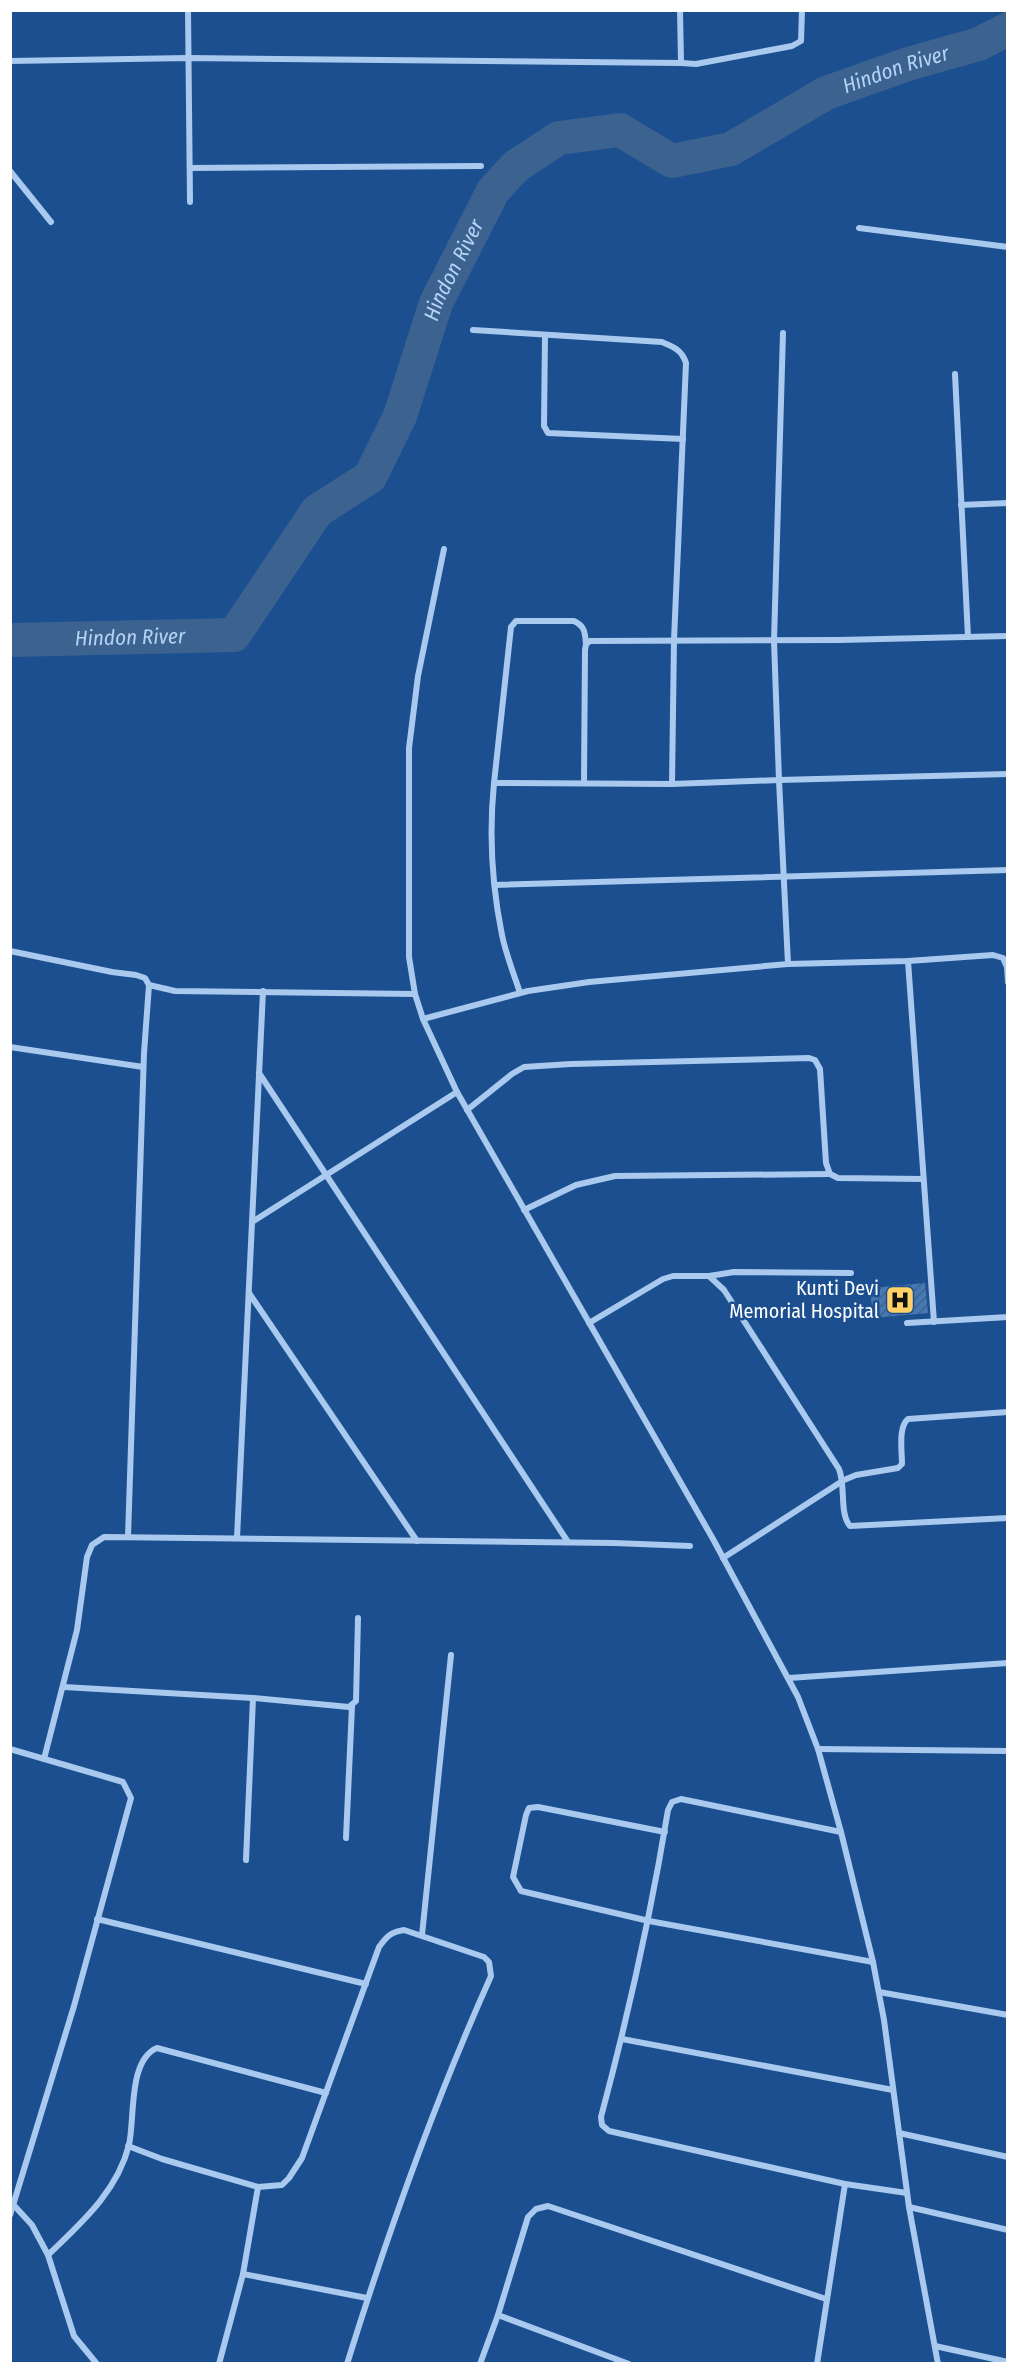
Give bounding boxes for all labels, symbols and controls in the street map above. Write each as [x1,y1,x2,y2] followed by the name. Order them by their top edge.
[839,40,952,99] water label: Hindon River
[418,214,490,324] water label: Hindon River
[75,623,186,652] water label: Hindon River
[729,1276,879,1323] place label: Kunti Devi Memorial Hospital
[884,1284,916,1316] hospital icon: Kunti Devi Memorial Hospital

